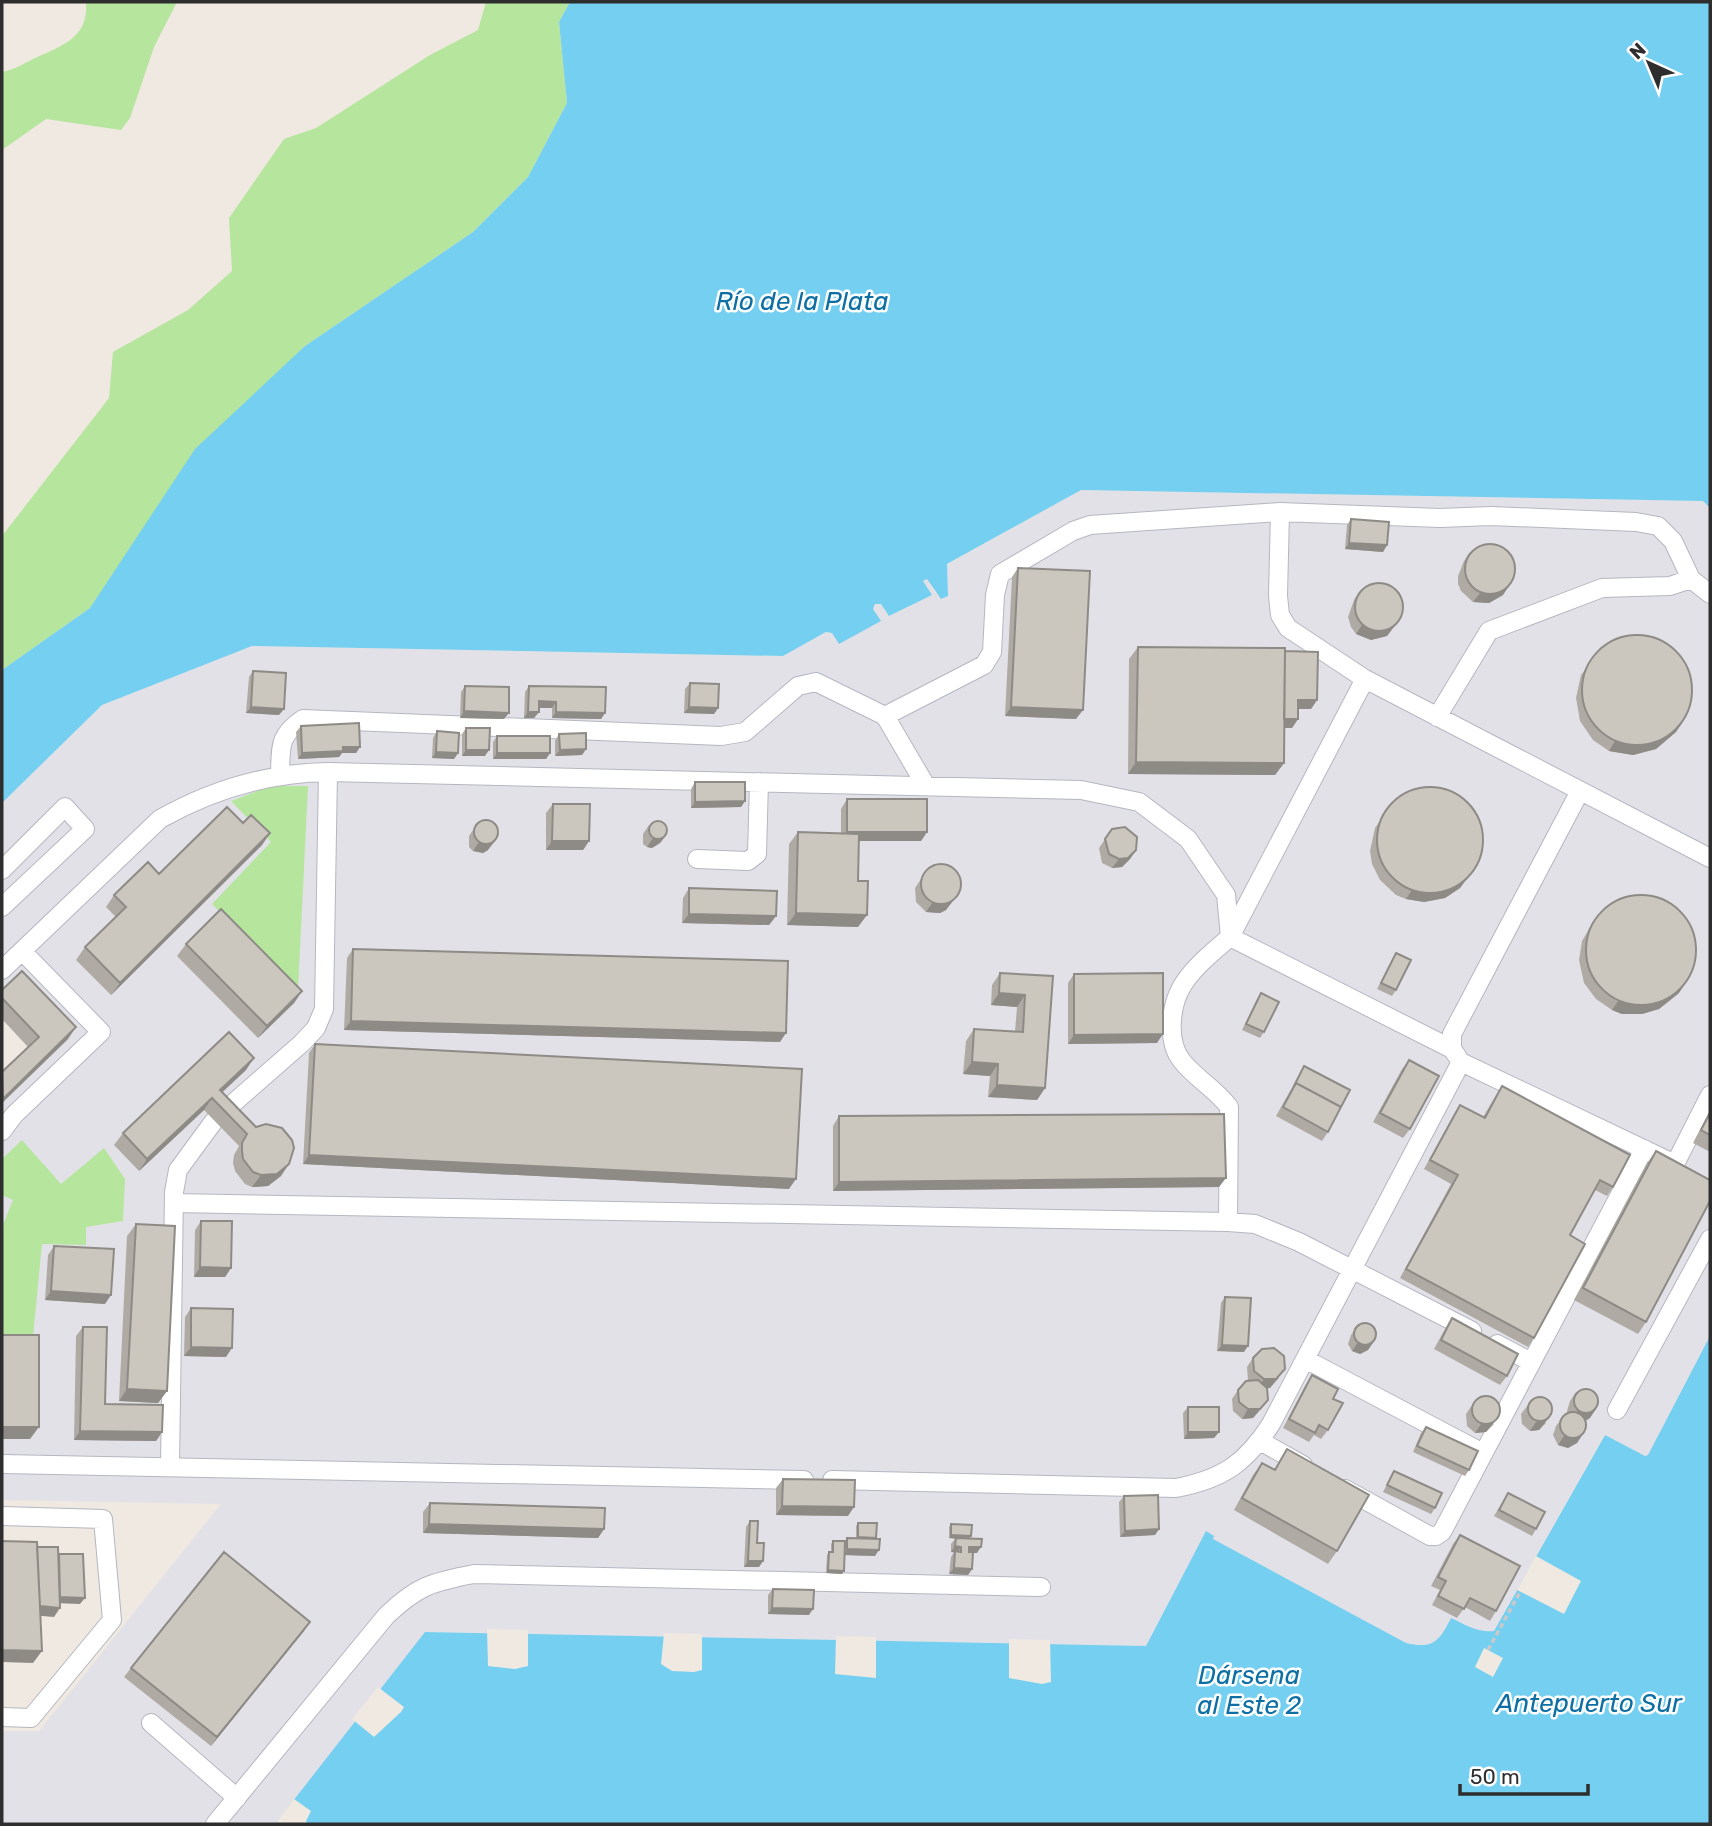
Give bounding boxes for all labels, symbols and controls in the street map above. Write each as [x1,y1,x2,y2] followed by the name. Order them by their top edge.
[1614,28,1684,98] north arrow
[1625,38,1650,64] text: N
[716,286,888,317] water label: Río de la Plata
[1197,1660,1301,1721] water label: Dársena al Este 2
[1494,1688,1683,1719] water label: Antepuerto Sur
[1460,1752,1588,1796] scale bar
[1470,1764,1520,1789] text: 50 m

